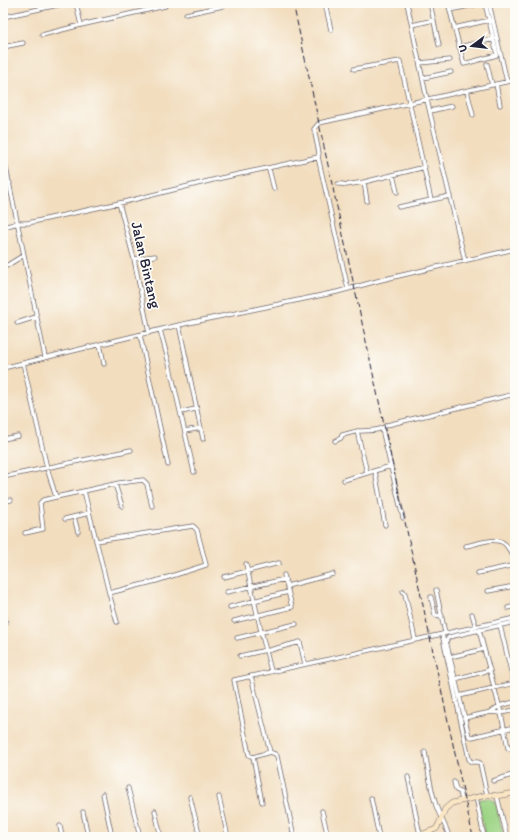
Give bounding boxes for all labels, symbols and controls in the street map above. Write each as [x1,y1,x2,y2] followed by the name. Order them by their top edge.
[452,26,492,66] north arrow
[456,43,470,54] text: U
[127,220,165,311] street label: Jalan Bintang

